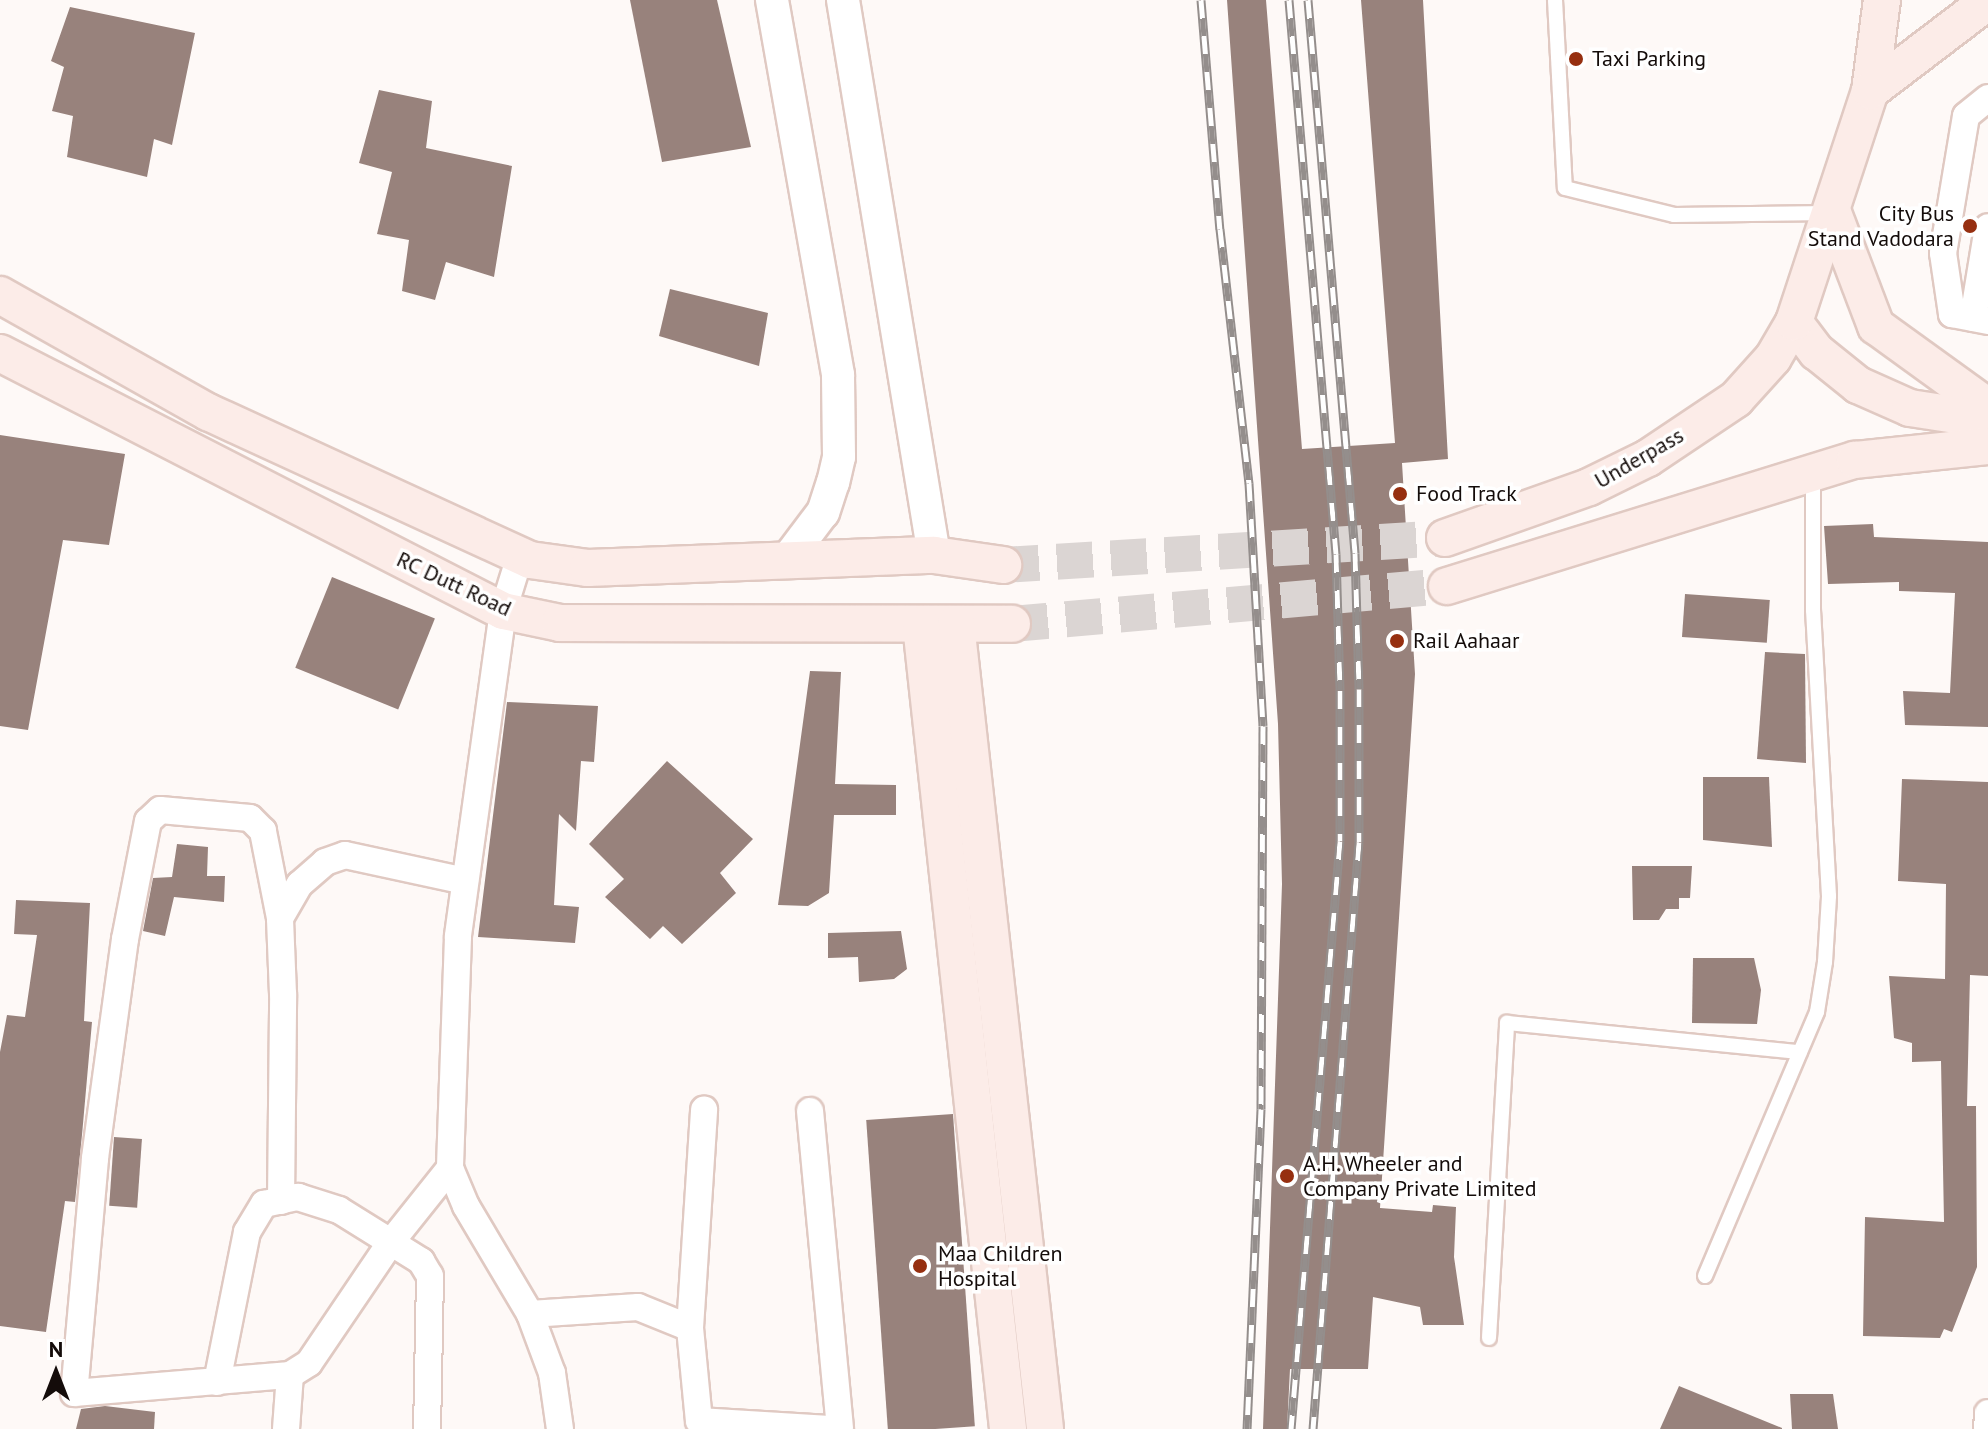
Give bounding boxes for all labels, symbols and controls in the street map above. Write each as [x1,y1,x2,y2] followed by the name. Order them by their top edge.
[1592,46,1706,72] place label: Taxi Parking
[1567,50,1585,68] marker: Taxi Parking
[1807,200,1954,252] place label: City Bus Stand Vadodara
[1961,217,1979,235] marker: City Bus Stand Vadodara
[1590,422,1688,494] street label: Underpass
[1416,481,1517,507] place label: Food Track
[1391,485,1409,503] marker: Food Track
[392,546,516,622] street label: RC Dutt Road
[1413,628,1520,654] place label: Rail Aahaar
[1388,632,1406,650] marker: Rail Aahaar
[1303,1150,1537,1202] place label: A.H. Wheeler and Company Private Limited
[1278,1167,1296,1185] marker: A.H. Wheeler and Company Private Limited
[938,1240,1063,1292] place label: Maa Children Hospital
[909,1255,931,1277] marker: Maa Children Hospital
[16,1333,96,1413] north arrow
[49,1335,63,1363] text: N

